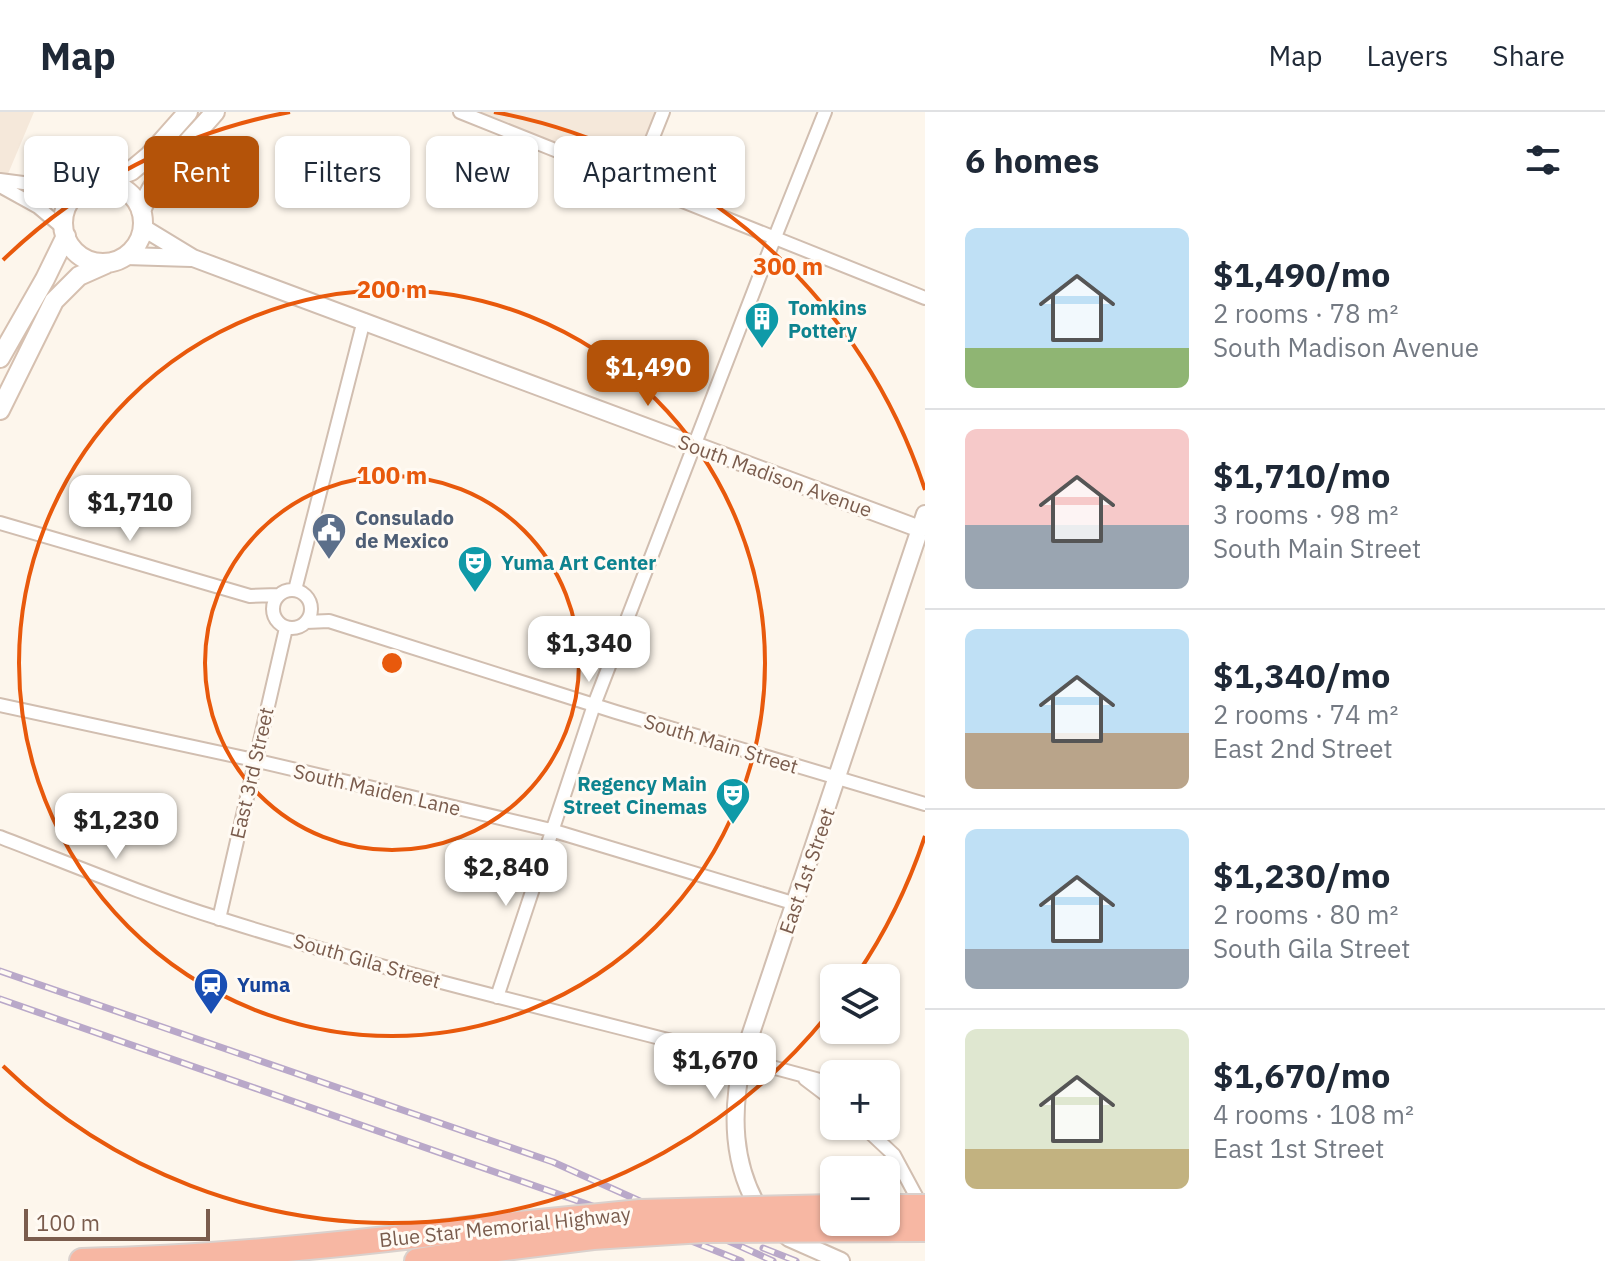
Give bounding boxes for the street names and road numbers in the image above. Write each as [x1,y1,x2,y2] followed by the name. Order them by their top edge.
[674,428,876,523] street label: South Madison Avenue
[223,705,280,841] street label: East 3rd Street
[641,707,802,780] street label: South Main Street
[291,757,463,822] street label: South Maiden Lane
[772,804,841,938] street label: East 1st Street
[290,927,444,994] street label: South Gila Street
[378,1200,632,1253] street label: Blue Star Memorial Highway

